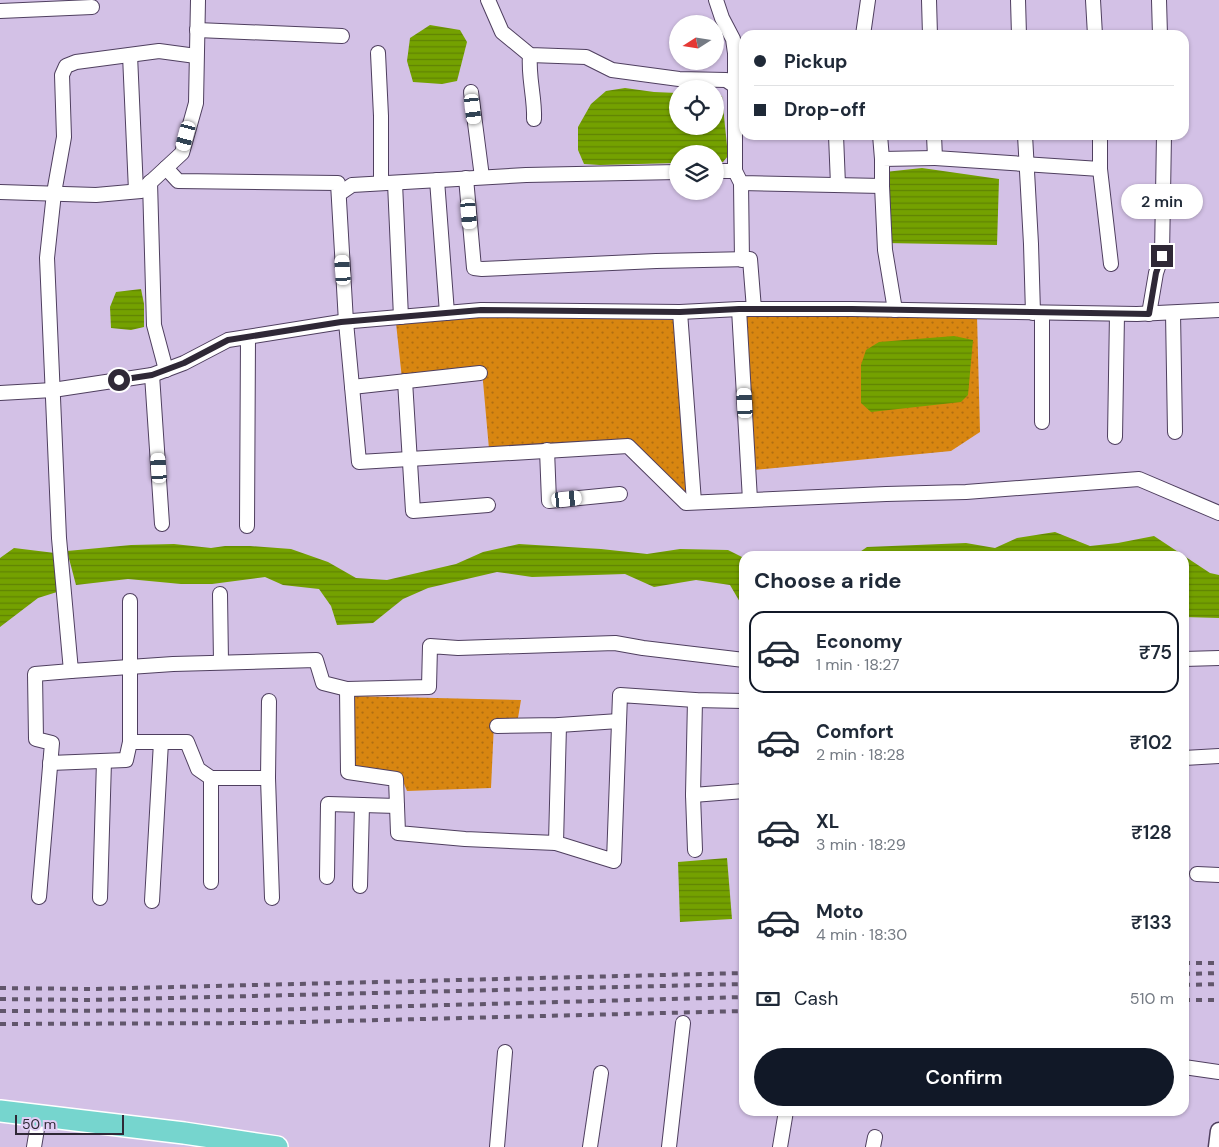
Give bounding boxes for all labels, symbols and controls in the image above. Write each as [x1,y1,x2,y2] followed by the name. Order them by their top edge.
[669,15,724,70] north arrow
[669,15,724,200] map controls
[784,49,848,74] text: Pickup
[669,80,724,135] button: locate
[463,93,482,125] car
[784,97,866,122] text: Drop-off
[174,120,197,152] car
[669,145,724,200] button: layers
[1121,184,1203,218] callout: 2 min
[1141,191,1183,212] text: 2 min
[460,198,477,230] car
[1151,245,1173,267] route end
[334,255,351,285] car
[108,369,130,391] route start
[736,388,753,418] car
[150,453,167,483] car
[551,490,582,508] car
[754,566,902,595] text: Choose a ride
[816,629,903,654] text: Economy
[756,630,801,675] icon: car
[1139,640,1172,665] text: ₹75
[816,654,900,675] text: 1 min · 18:27
[816,719,894,744] text: Comfort
[756,720,801,765] icon: car
[1129,730,1172,755] text: ₹102
[816,744,905,765] text: 2 min · 18:28
[816,809,839,834] text: XL
[756,810,801,855] icon: car
[1131,820,1172,845] text: ₹128
[816,834,906,855] text: 3 min · 18:29
[816,899,864,924] text: Moto
[756,900,801,945] icon: car
[1131,910,1172,935] text: ₹133
[816,924,907,945] text: 4 min · 18:30
[754,985,782,1013] icon: cash
[794,986,838,1011] text: Cash
[1130,988,1174,1009] text: 510 m
[754,1048,1174,1106] button: Confirm
[15,1112,124,1135] scale bar
[22,1115,56,1133] text: 50 m

